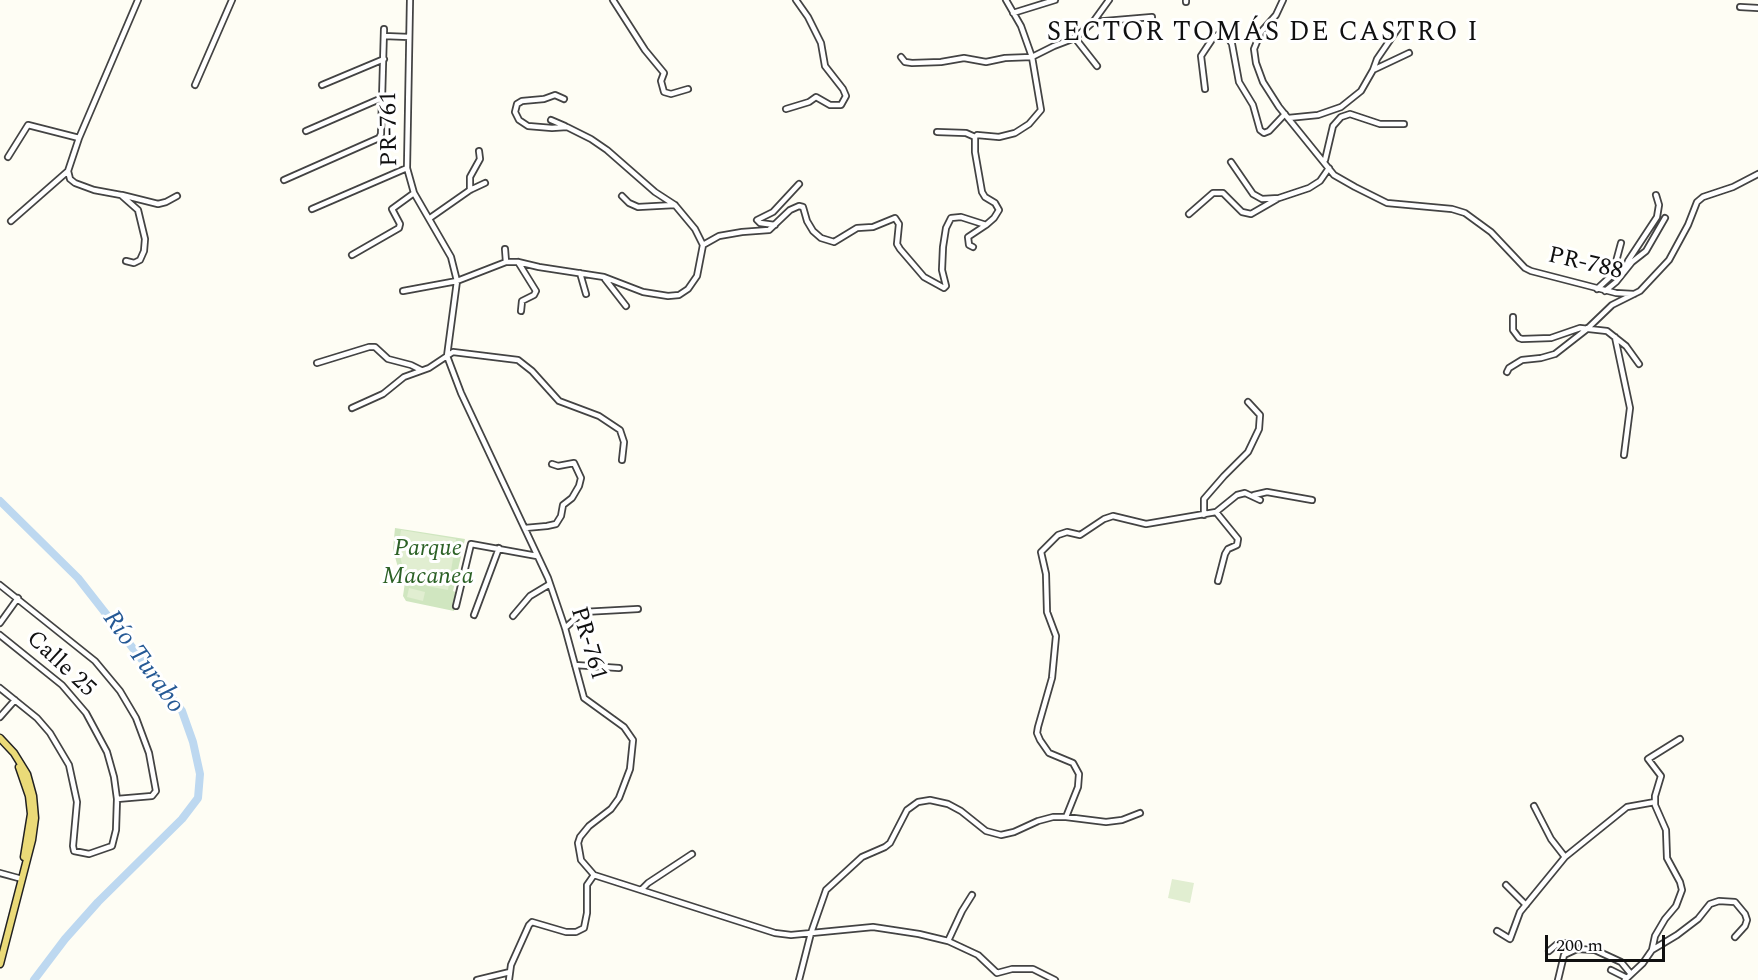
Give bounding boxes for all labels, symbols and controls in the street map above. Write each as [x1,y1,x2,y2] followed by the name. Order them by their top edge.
[1047,19,1479,51] district label: SECTOR TOMÁS DE CASTRO I
[376,91,406,167] street label: PR-761
[1545,242,1625,288] street label: PR-788
[382,536,474,592] park label: Parque Macanea
[562,604,612,684] street label: PR-761
[94,605,190,721] water label: Río Turabo
[19,626,101,704] street label: Calle 25
[1548,923,1668,961] scale bar
[1556,932,1603,959] text: 200 m

